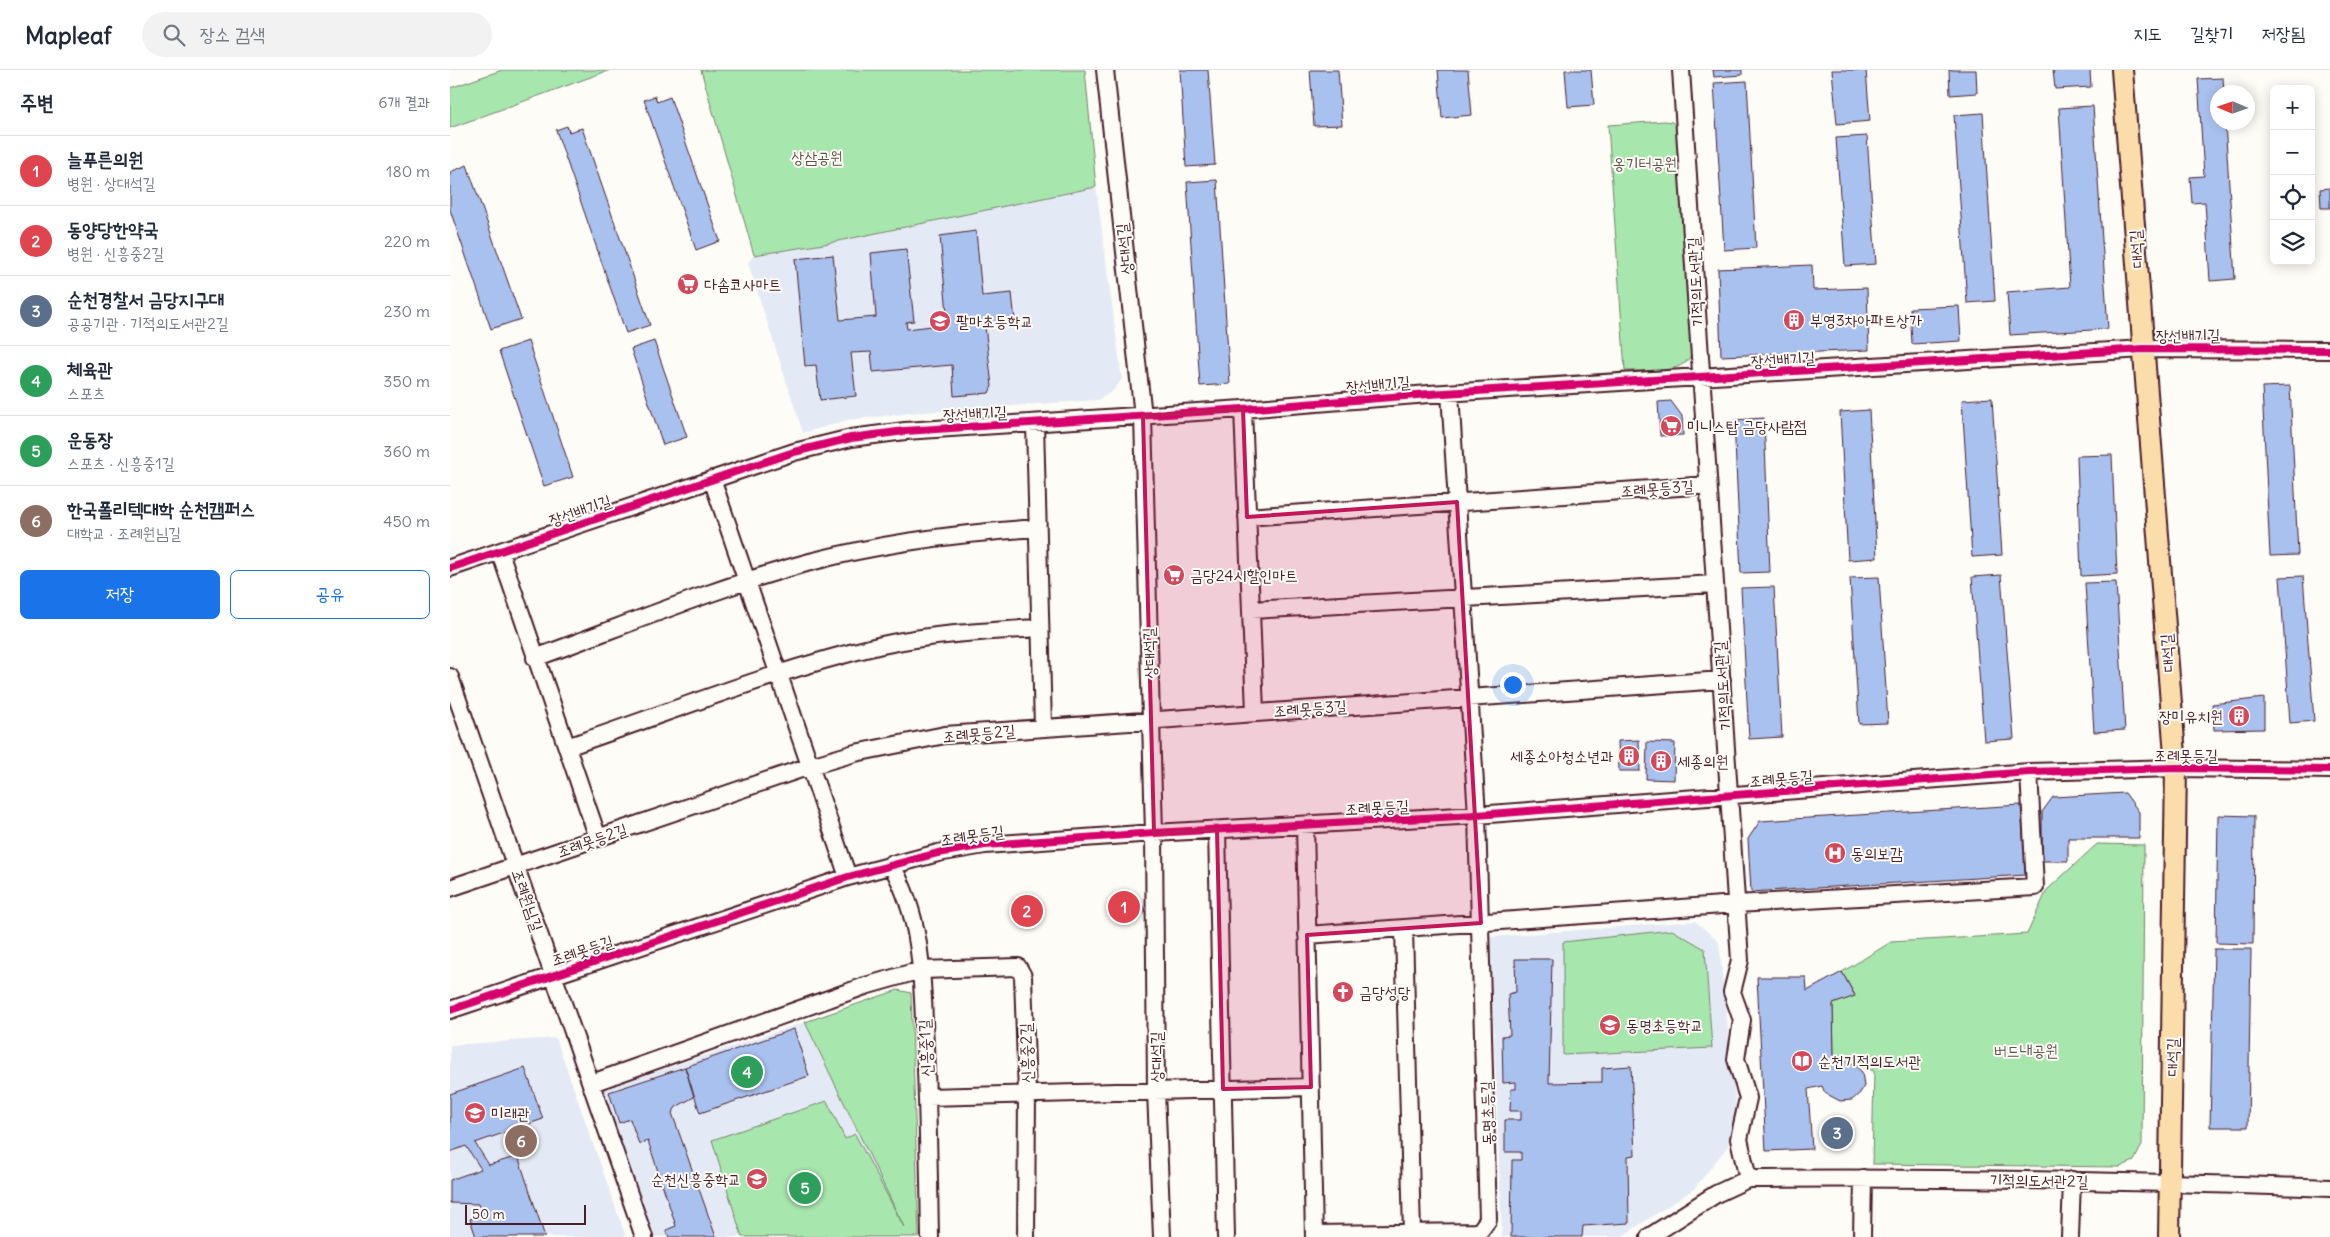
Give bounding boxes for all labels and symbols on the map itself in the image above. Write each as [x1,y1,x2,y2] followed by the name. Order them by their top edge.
[2210,85,2255,130] north arrow
[791,147,843,167] park label: 상삼공원
[1613,153,1677,173] park label: 옹기터공원
[1111,222,1137,276] street label: 상대석길
[2125,229,2147,269] street label: 대석길
[1683,236,1707,328] street label: 기적의도서관길
[676,272,700,296] supermarket icon: 다솜코사마트
[704,274,781,294] place label: 다솜코사마트
[1782,308,1806,332] building icon: 부영3차아파트상가
[928,309,952,333] school or university icon: 팔마초등학교
[1810,310,1922,330] place label: 부영3차아파트상가
[956,311,1033,331] place label: 팔마초등학교
[2156,324,2220,346] street label: 장선배기길
[1750,347,1816,371] street label: 장선배기길
[1345,371,1411,397] street label: 장선배기길
[942,401,1008,425] street label: 장선배기길
[1659,414,1683,438] supermarket icon: 미니스탑 금당사람점
[1687,416,1807,436] place label: 미니스탑 금당사람점
[1620,475,1694,501] street label: 조례못등3길
[546,490,614,530] street label: 장선배기길
[1162,563,1186,587] supermarket icon: 금당24시할인마트
[1190,565,1298,585] place label: 금당24시할인마트
[1138,627,1160,679] street label: 상대석길
[2156,633,2178,673] street label: 대석길
[1709,640,1735,732] street label: 기적의도서관길
[1500,672,1526,698] your location
[1273,695,1347,721] street label: 조례못등3길
[2227,704,2251,728] building icon: 장미유치원
[2159,706,2223,726] place label: 장미유치원
[942,720,1016,746] street label: 조례못등2길
[1617,744,1641,768] building icon: 세종소아청소년과
[2154,745,2218,765] street label: 조례못등길
[1510,746,1613,766] place label: 세종소아청소년과
[1649,749,1673,773] building icon: 세종의원
[1677,751,1729,771] place label: 세종의원
[1748,765,1814,791] street label: 조례못등길
[1344,795,1410,819] street label: 조례못등길
[554,819,630,861] street label: 조례못등2길
[939,821,1005,849] street label: 조례못등길
[1823,841,1847,865] hospital icon: 동의보감
[1851,843,1903,863] place label: 동의보감
[508,866,548,934] street label: 조례원님길
[1108,888,1140,926] pin: 1
[1011,892,1043,930] pin: 2
[548,931,616,969] street label: 조례못등길
[1331,980,1355,1004] church icon: 금당성당
[1359,982,1411,1002] place label: 금당성당
[1598,1013,1622,1037] school or university icon: 동명초등학교
[1626,1015,1703,1035] place label: 동명초등학교
[913,1018,937,1077] street label: 신흥중1길
[1015,1022,1037,1083] street label: 신흥중2길
[1146,1031,1166,1083] street label: 상대석길
[2162,1037,2182,1076] street label: 대석길
[1994,1040,2058,1060] park label: 버드내공원
[1790,1049,1814,1073] library icon: 순천기적의도서관
[1818,1051,1921,1071] place label: 순천기적의도서관
[731,1053,763,1091] pin: 4
[1476,1080,1498,1146] street label: 동명초등길
[463,1101,487,1125] school or university icon: 미래관
[491,1103,530,1123] place label: 미래관
[1821,1114,1853,1152] pin: 3
[505,1122,537,1160] pin: 6
[745,1167,769,1191] school or university icon: 순천신흥중학교
[651,1169,741,1189] place label: 순천신흥중학교
[789,1169,821,1207] pin: 5
[1989,1169,2089,1191] street label: 기적의도서관2길
[465,1202,586,1225] scale bar

